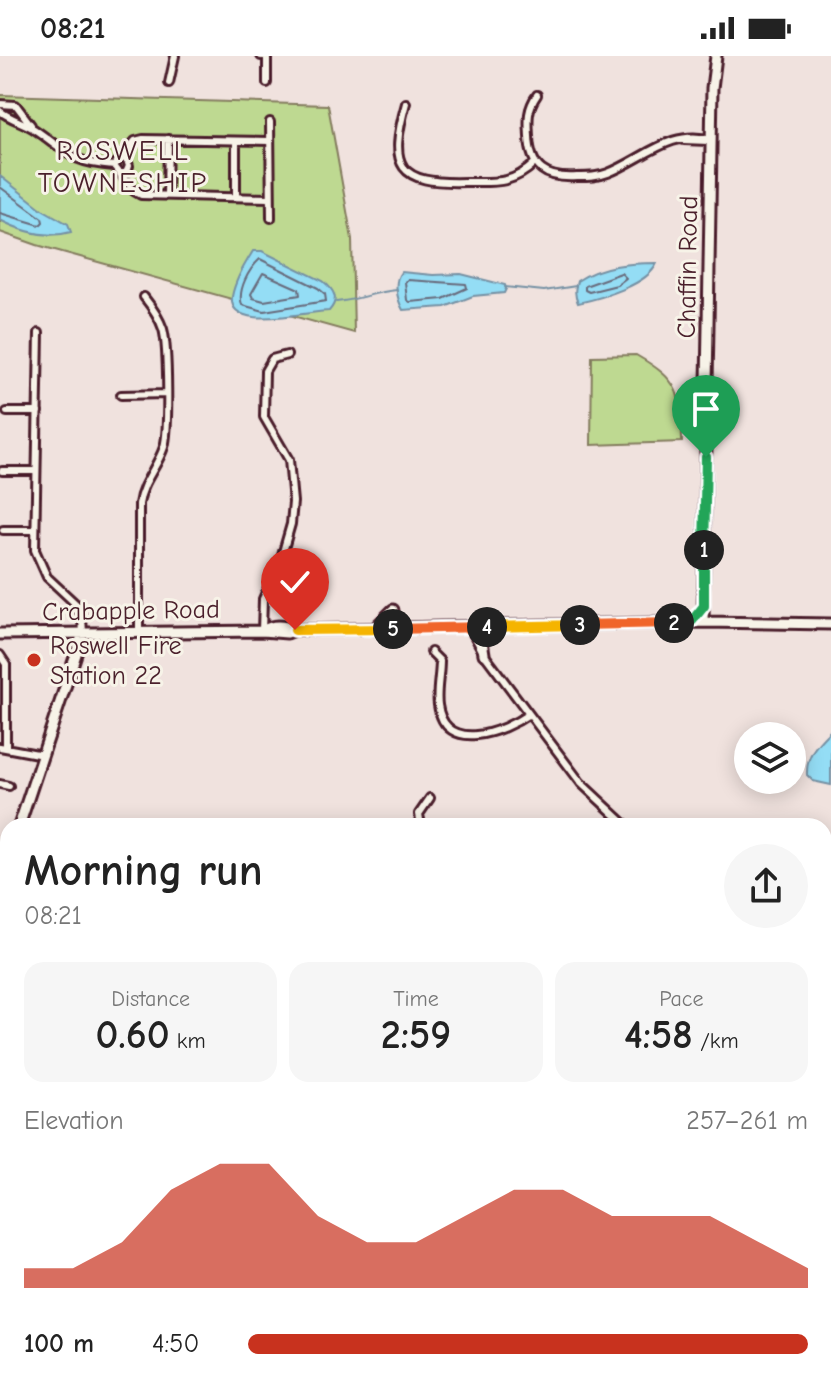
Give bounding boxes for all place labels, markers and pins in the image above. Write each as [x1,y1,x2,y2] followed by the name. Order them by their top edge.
[672,375,740,457] pin
[684,530,724,570] pin: 1
[261,548,329,630] pin
[654,603,694,643] pin: 2
[560,605,600,645] pin: 3
[467,607,507,647] pin: 4
[373,609,413,649] pin: 5
[50,631,182,691] place label: Roswell Fire Station 22
[25,651,43,669] marker: Roswell Fire Station 22

